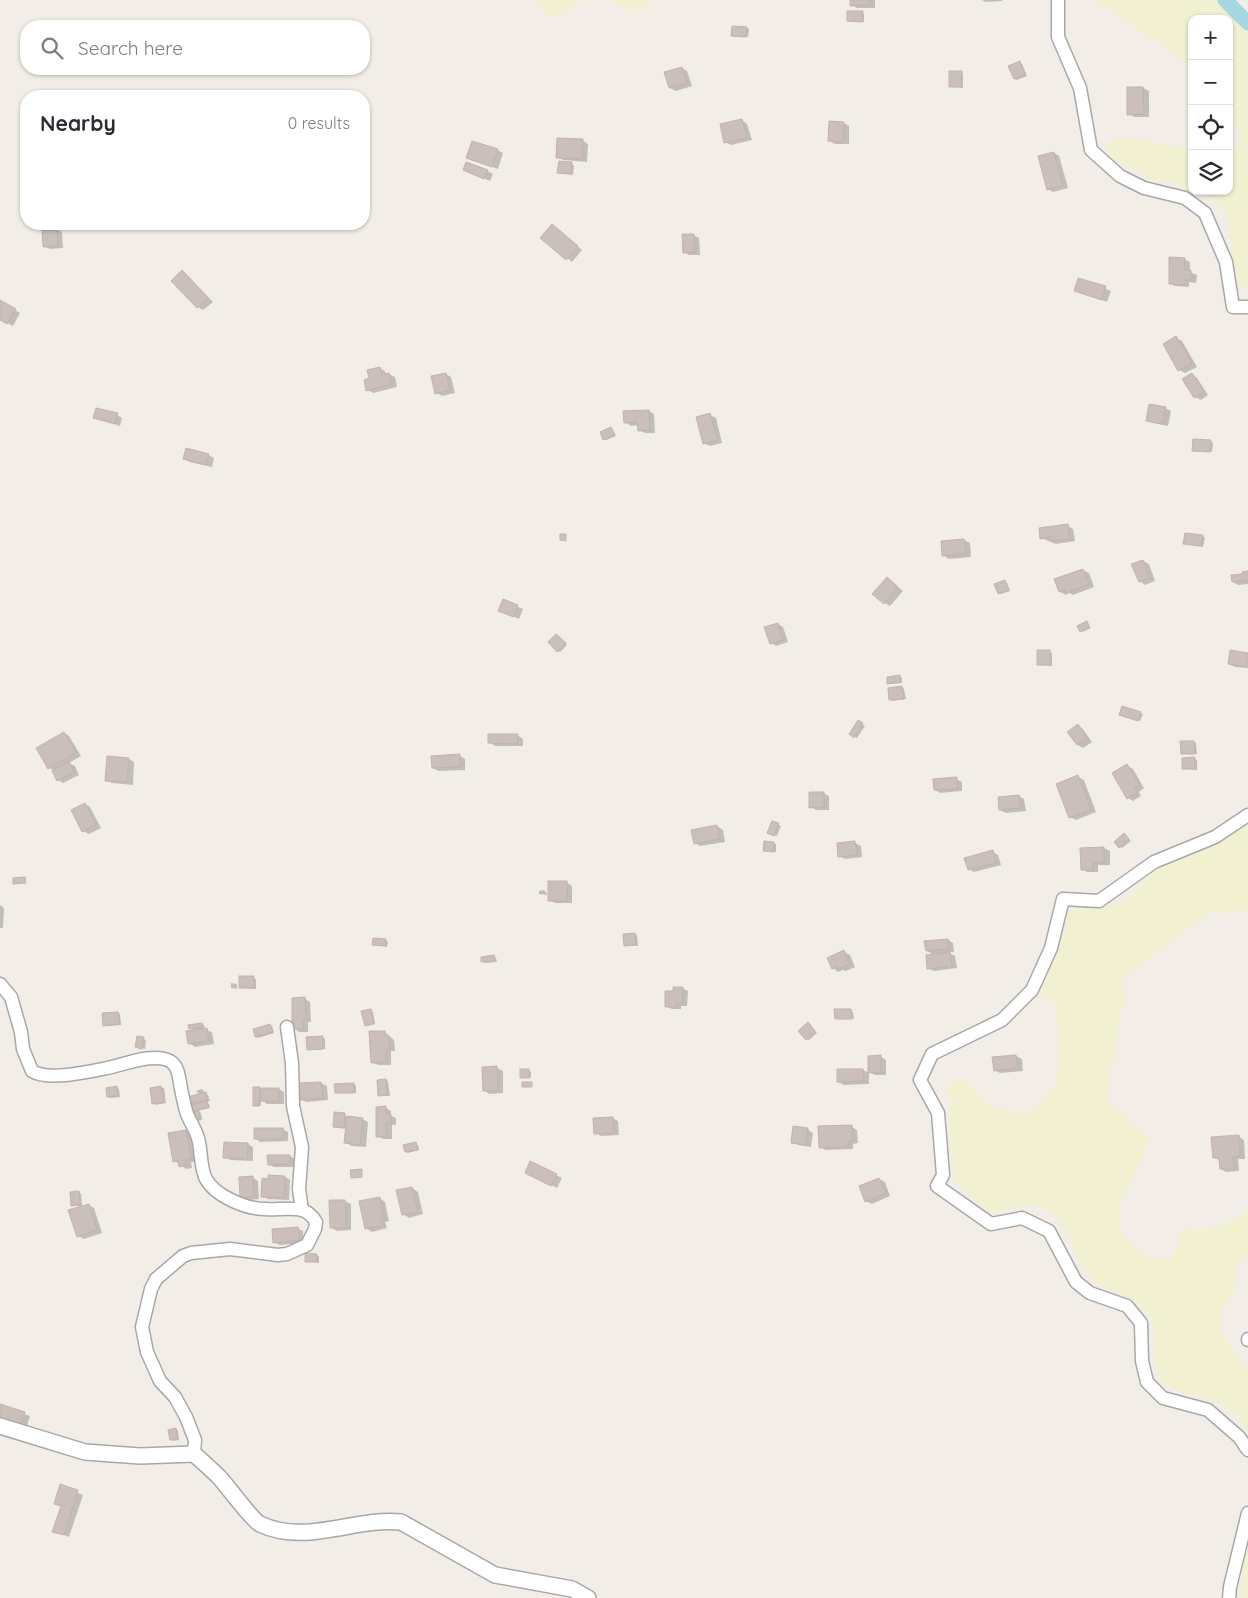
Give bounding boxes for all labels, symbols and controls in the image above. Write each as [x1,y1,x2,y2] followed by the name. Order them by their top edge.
[1188,15,1233,195] map controls
[1188,15,1233,60] button: +
[20,20,370,75] search box
[38,34,66,62] icon: search
[78,36,183,60] text: Search here
[1188,60,1233,105] button: −
[1188,105,1233,150] button: locate
[40,110,116,136] text: Nearby
[288,113,350,133] text: 0 results
[1188,150,1233,195] button: layers

